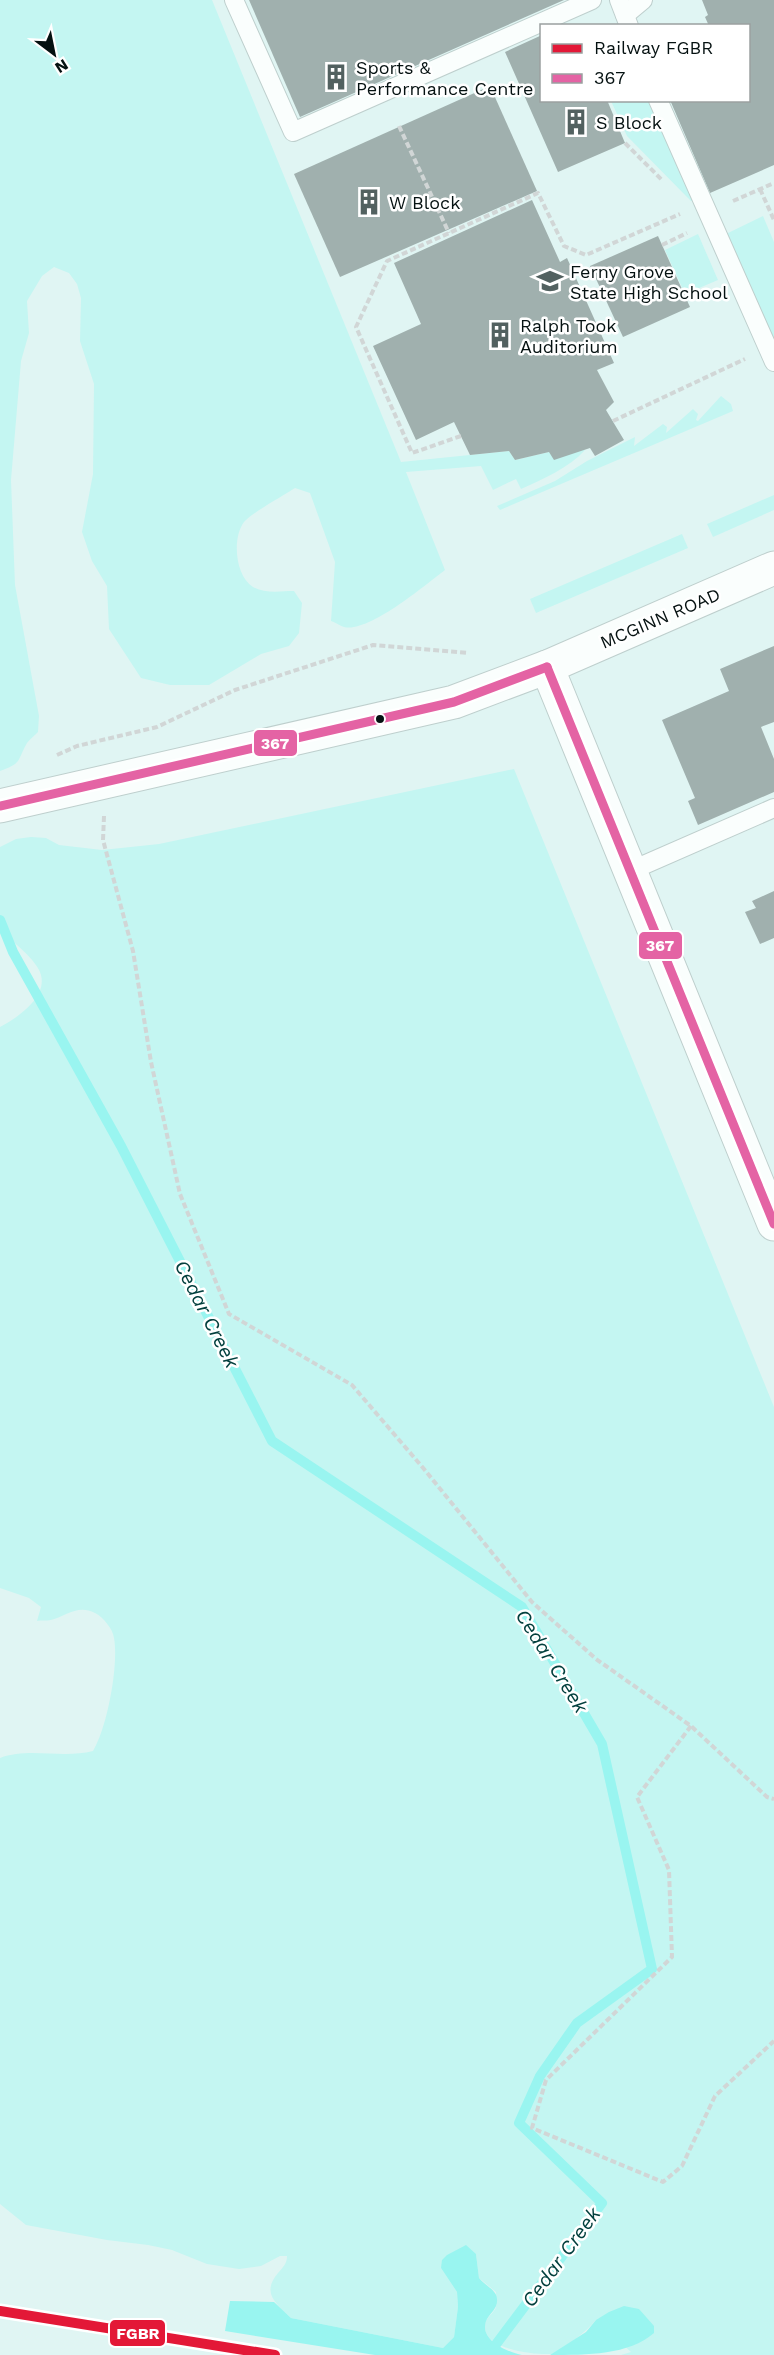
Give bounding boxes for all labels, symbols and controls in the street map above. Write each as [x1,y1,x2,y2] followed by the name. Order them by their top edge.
[24,24,84,84] north arrow
[540,24,750,102] legend
[594,37,713,58] text: Railway FGBR
[52,55,72,77] text: N
[356,57,533,99] place label: Sports & Performance Centre
[321,62,351,92] building icon: Sports & Performance Centre
[594,67,625,88] text: 367
[561,107,591,137] building icon: S Block
[596,112,662,133] place label: S Block
[354,187,384,217] building icon: W Block
[389,192,460,213] place label: W Block
[570,261,728,303] place label: Ferny Grove State High School
[535,266,565,296] school or university icon: Ferny Grove State High School
[520,315,618,357] place label: Ralph Took Auditorium
[485,320,515,350] building icon: Ralph Took Auditorium
[597,583,723,653] street label: MCGINN ROAD
[374,713,386,725] unlabelled marker
[253,729,298,757] line badge: 367
[261,734,290,753] text: 367
[638,931,683,960] line badge: 367
[646,936,675,955] text: 367
[170,1256,245,1373] water label: Cedar Creek
[511,1605,594,1718] water label: Cedar Creek
[517,2201,606,2312] water label: Cedar Creek
[109,2319,166,2347] line badge: FGBR
[116,2324,160,2343] text: FGBR

